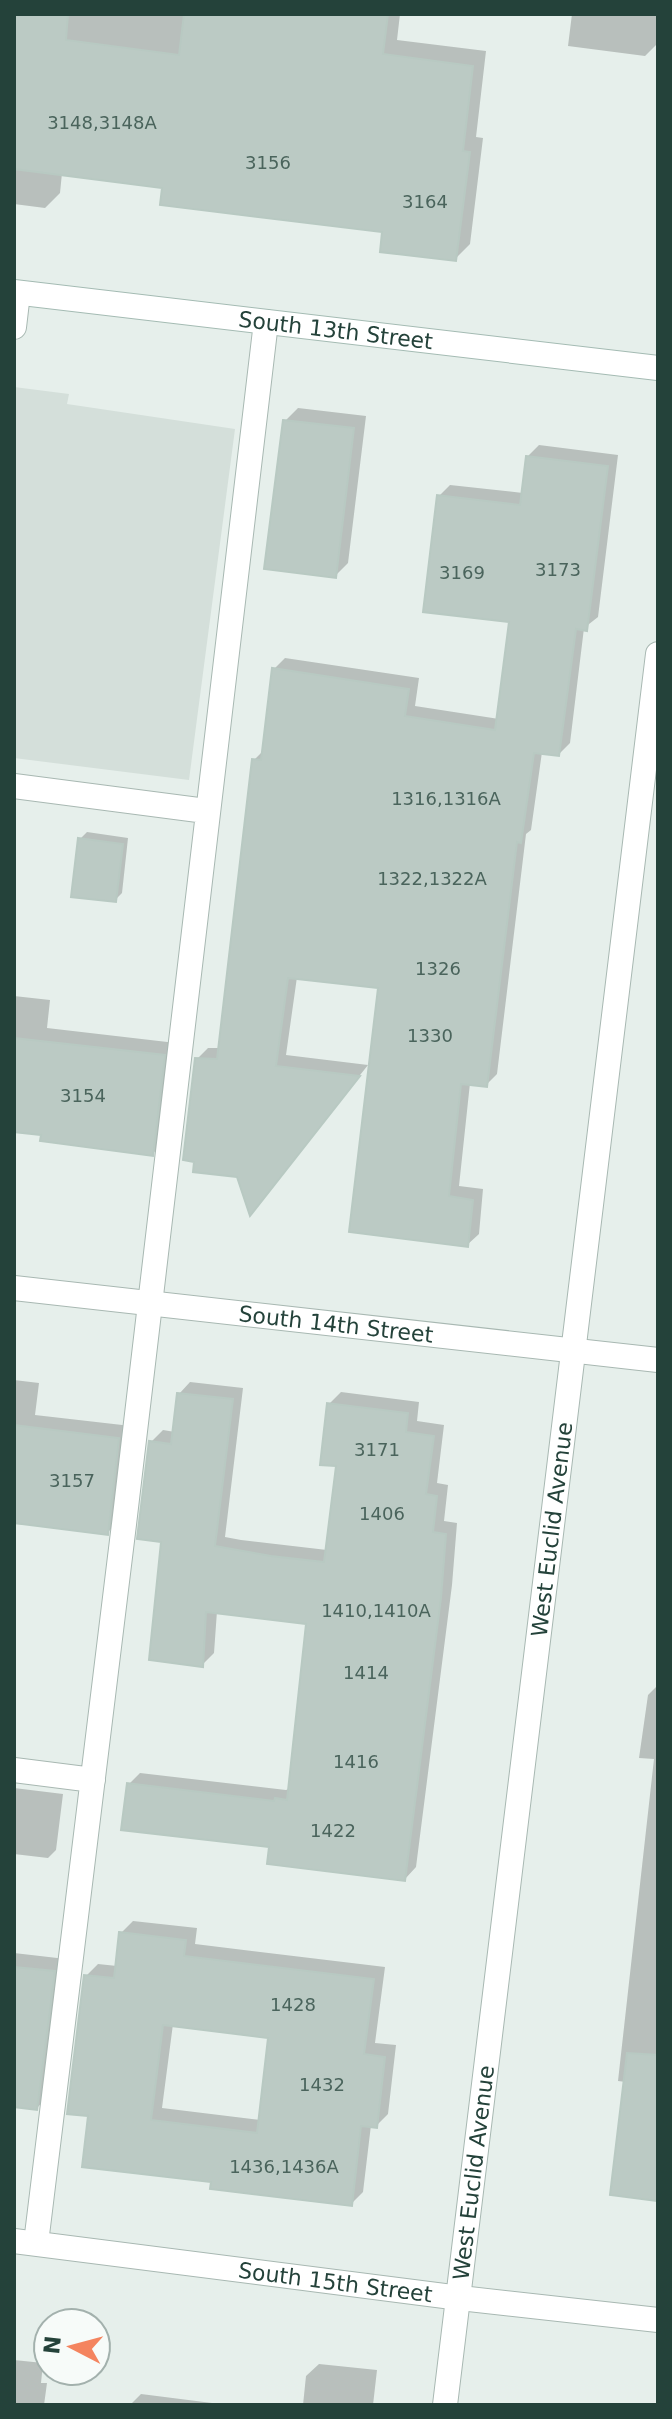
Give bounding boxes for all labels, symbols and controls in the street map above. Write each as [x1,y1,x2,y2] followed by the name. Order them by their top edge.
[47,112,158,133] house number: 3148,3148A
[245,152,291,173] house number: 3156
[402,191,448,212] house number: 3164
[237,307,435,354] street label: South 13th Street
[535,559,581,580] house number: 3173
[439,562,485,583] house number: 3169
[391,788,502,809] house number: 1316,1316A
[377,868,488,889] house number: 1322,1322A
[415,958,461,979] house number: 1326
[407,1025,453,1046] house number: 1330
[60,1085,106,1106] house number: 3154
[237,1301,435,1348] street label: South 14th Street
[527,1421,577,1638] street label: West Euclid Avenue
[354,1439,400,1460] house number: 3171
[49,1470,95,1491] house number: 3157
[359,1503,405,1524] house number: 1406
[321,1600,432,1621] house number: 1410,1410A
[343,1662,389,1683] house number: 1414
[333,1751,379,1772] house number: 1416
[310,1820,356,1841] house number: 1422
[270,1994,316,2015] house number: 1428
[448,2064,499,2282] street label: West Euclid Avenue
[299,2074,345,2095] house number: 1432
[229,2156,340,2177] house number: 1436,1436A
[237,2258,434,2307] street label: South 15th Street
[32,2307,112,2387] north arrow
[39,2334,66,2355] text: N

